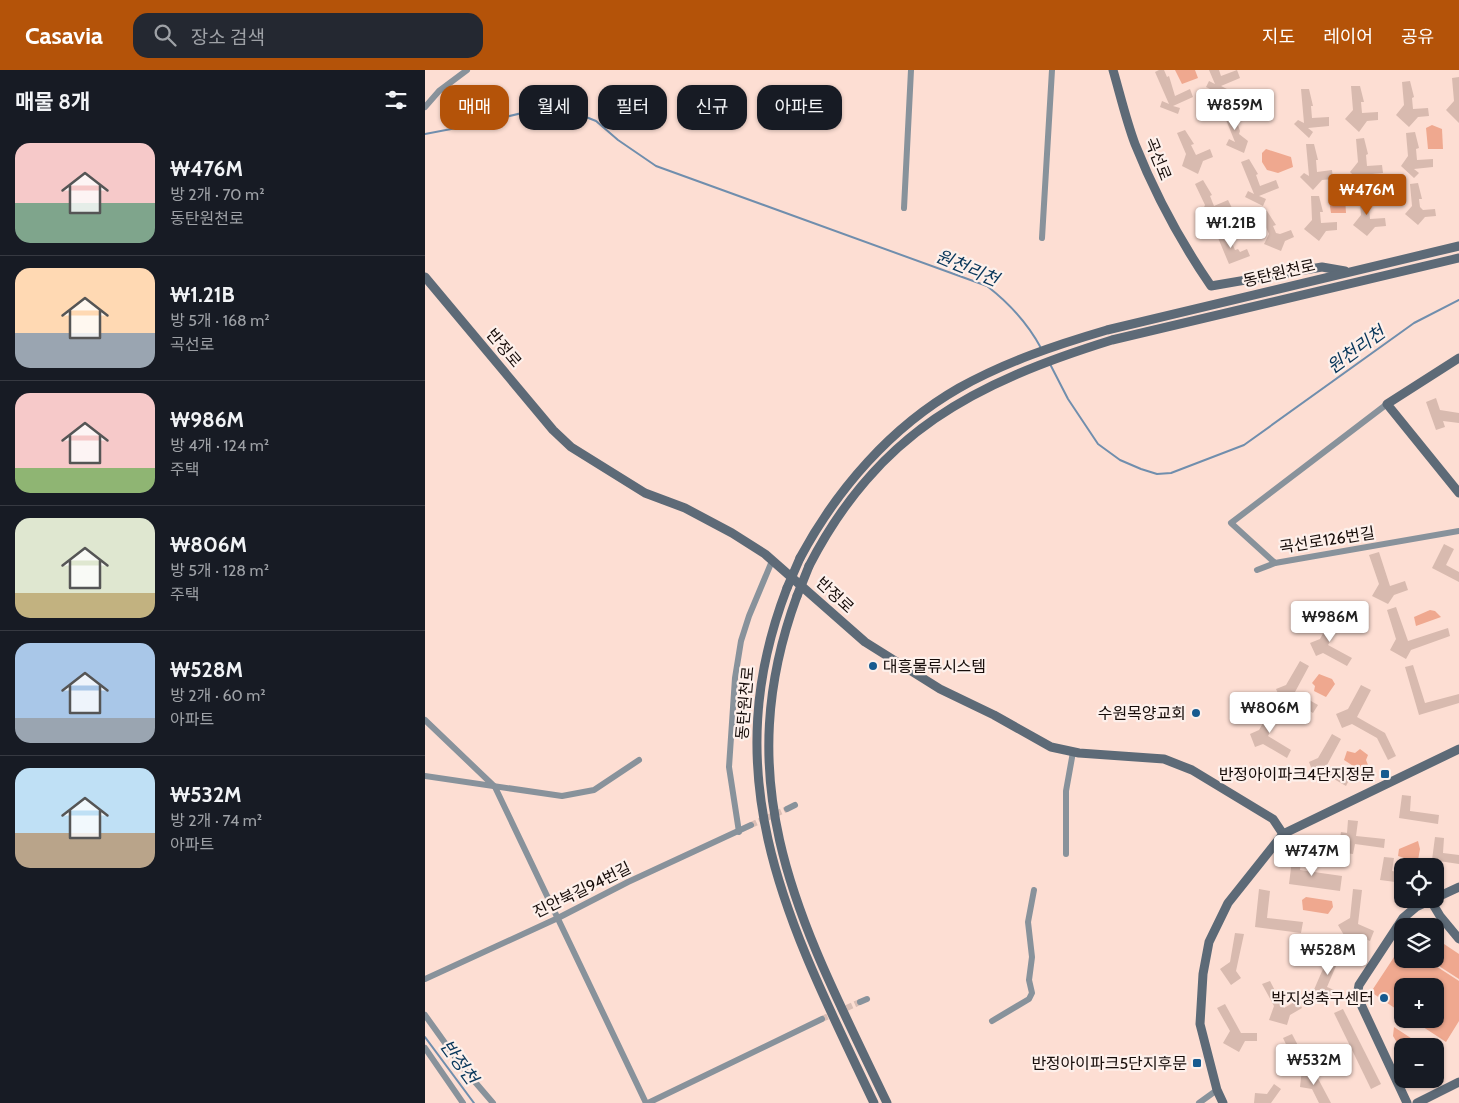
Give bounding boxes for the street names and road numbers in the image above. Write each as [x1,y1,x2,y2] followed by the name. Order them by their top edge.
[1141,135,1175,183] street label: 곡선로
[1241,255,1317,291] street label: 동탄원천로
[483,325,526,371] street label: 반정로
[1278,523,1376,557] street label: 곡선로126번길
[812,573,858,617] street label: 반정로
[732,665,758,740] street label: 동탄원천로
[530,858,634,922] street label: 진안북길94번길

